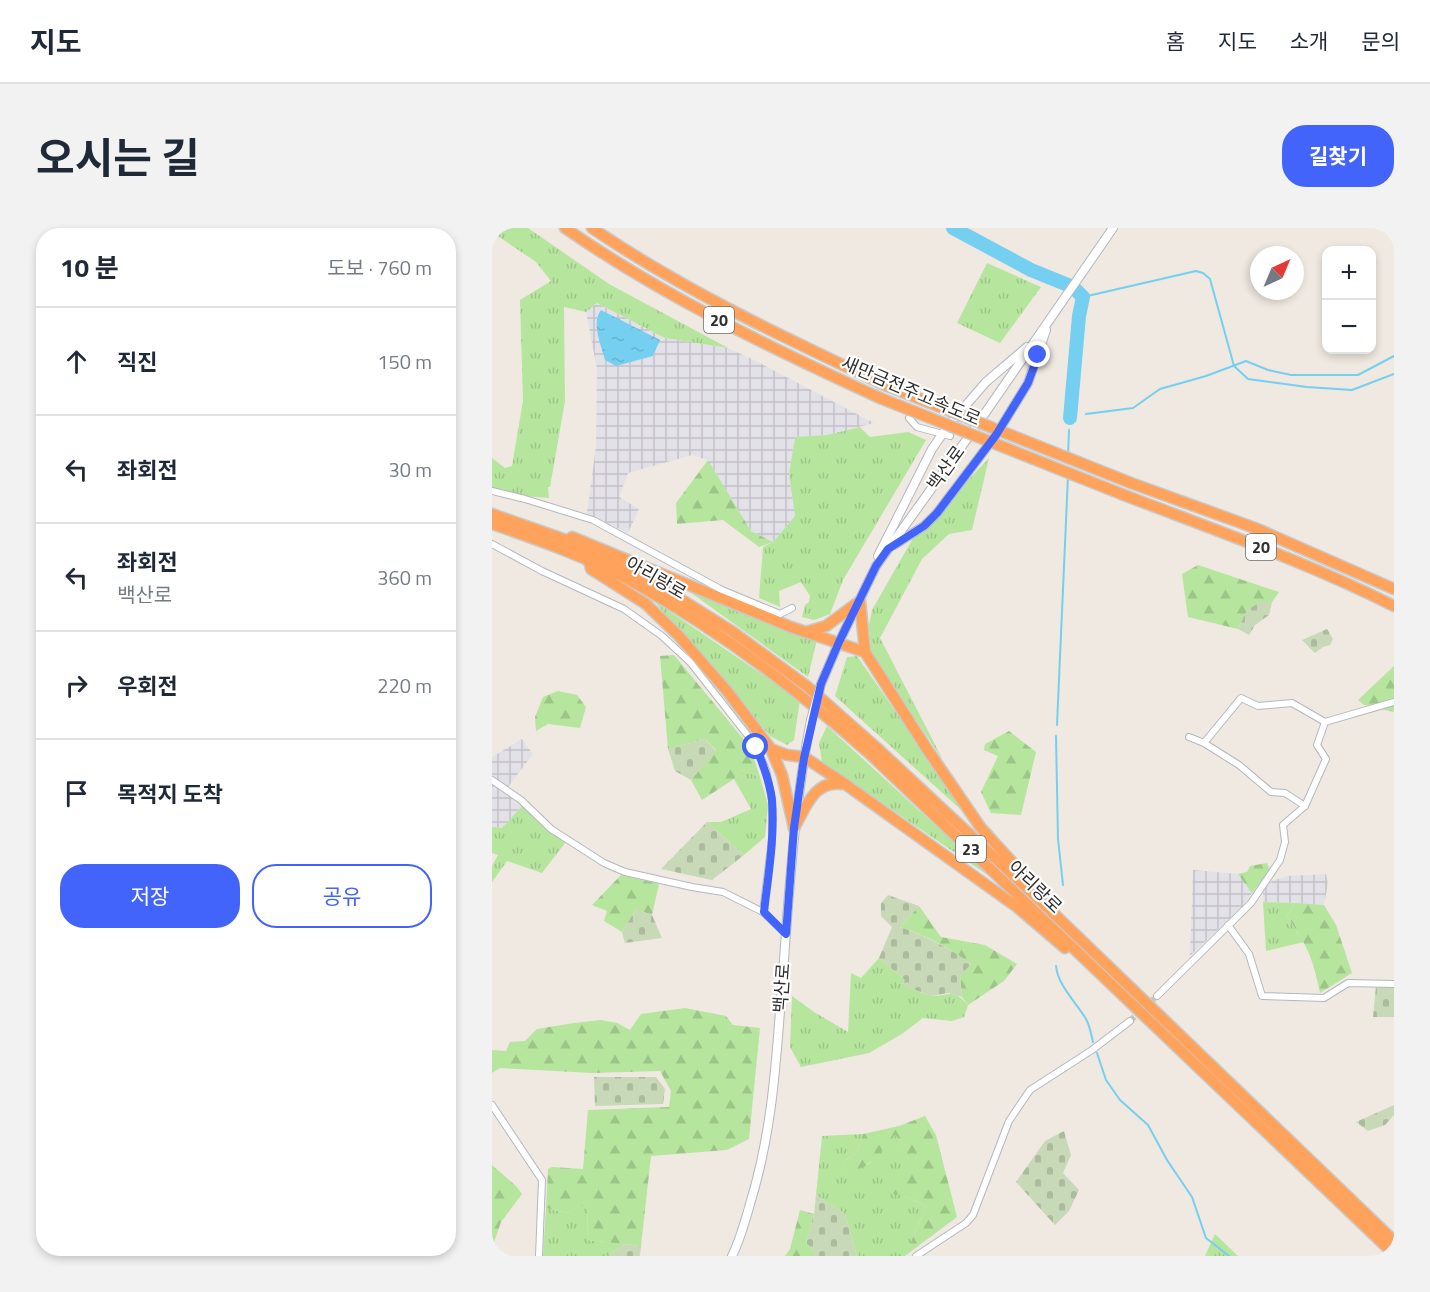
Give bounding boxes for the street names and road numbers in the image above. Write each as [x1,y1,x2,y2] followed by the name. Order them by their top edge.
[704,307,734,333] road number: 20
[837,349,985,432] street label: 새만금전주고속도로
[920,440,971,496] street label: 백산로
[1246,534,1276,560] road number: 20
[621,549,692,606] street label: 아리랑로
[956,836,986,862] road number: 23
[1002,854,1069,919] street label: 아리랑로
[766,962,797,1014] street label: 백산로

